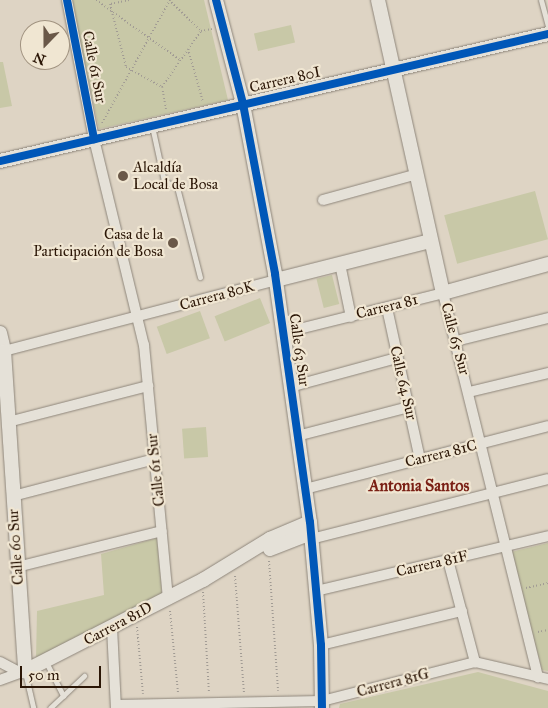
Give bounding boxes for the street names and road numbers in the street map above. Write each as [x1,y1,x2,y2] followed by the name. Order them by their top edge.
[78,29,110,105] street label: Calle 61 Sur
[248,63,322,97] street label: Carrera 80I
[178,277,256,315] street label: Carrera 80K
[354,291,420,323] street label: Carrera 81
[437,301,473,377] street label: Calle 65 Sur
[285,312,313,388] street label: Calle 63 Sur
[386,344,420,422] street label: Calle 64 Sur
[143,433,169,507] street label: Calle 61 Sur
[403,436,479,472] street label: Carrera 81C
[4,508,28,586] street label: Calle 60 Sur
[394,547,470,581] street label: Carrera 81F
[81,598,155,650] street label: Carrera 81D
[355,665,431,701] street label: Carrera 81G

